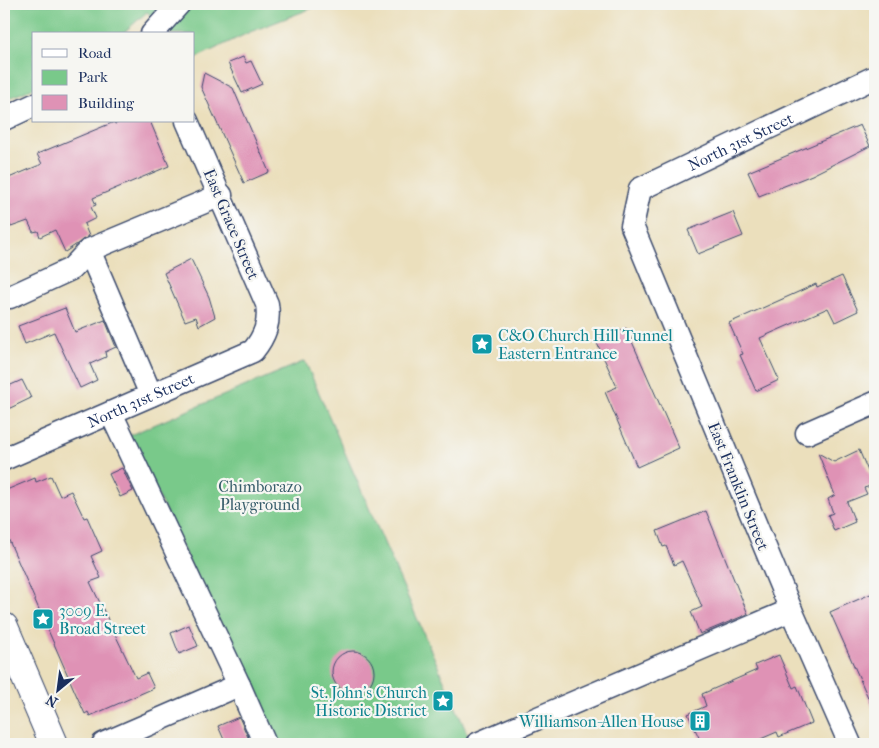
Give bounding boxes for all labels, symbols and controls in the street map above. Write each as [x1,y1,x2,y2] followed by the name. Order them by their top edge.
[32,32,195,122] legend
[78,44,112,62] text: Road
[78,68,108,86] text: Park
[78,94,135,112] text: Building
[685,108,797,175] street label: North 31st Street
[200,166,264,283] street label: East Grace Street
[498,326,673,363] place label: C&O Church Hill Tunnel Eastern Entrance
[470,332,494,356] place icon: C&O Church Hill Tunnel Eastern Entrance
[85,369,197,432] street label: North 31st Street
[704,419,773,553] street label: East Franklin Street
[218,477,302,514] park label: Chimborazo Playground
[59,601,146,638] place label: 3009 E. Broad Street
[31,607,55,631] place icon: 3009 E. Broad Street
[32,666,82,716] north arrow
[311,683,427,720] place label: St. John's Church Historic District
[431,689,455,713] place icon: St. John's Church Historic District
[43,691,61,711] text: N
[688,709,712,733] building icon: Williamson-Allen House
[518,712,684,731] place label: Williamson-Allen House

